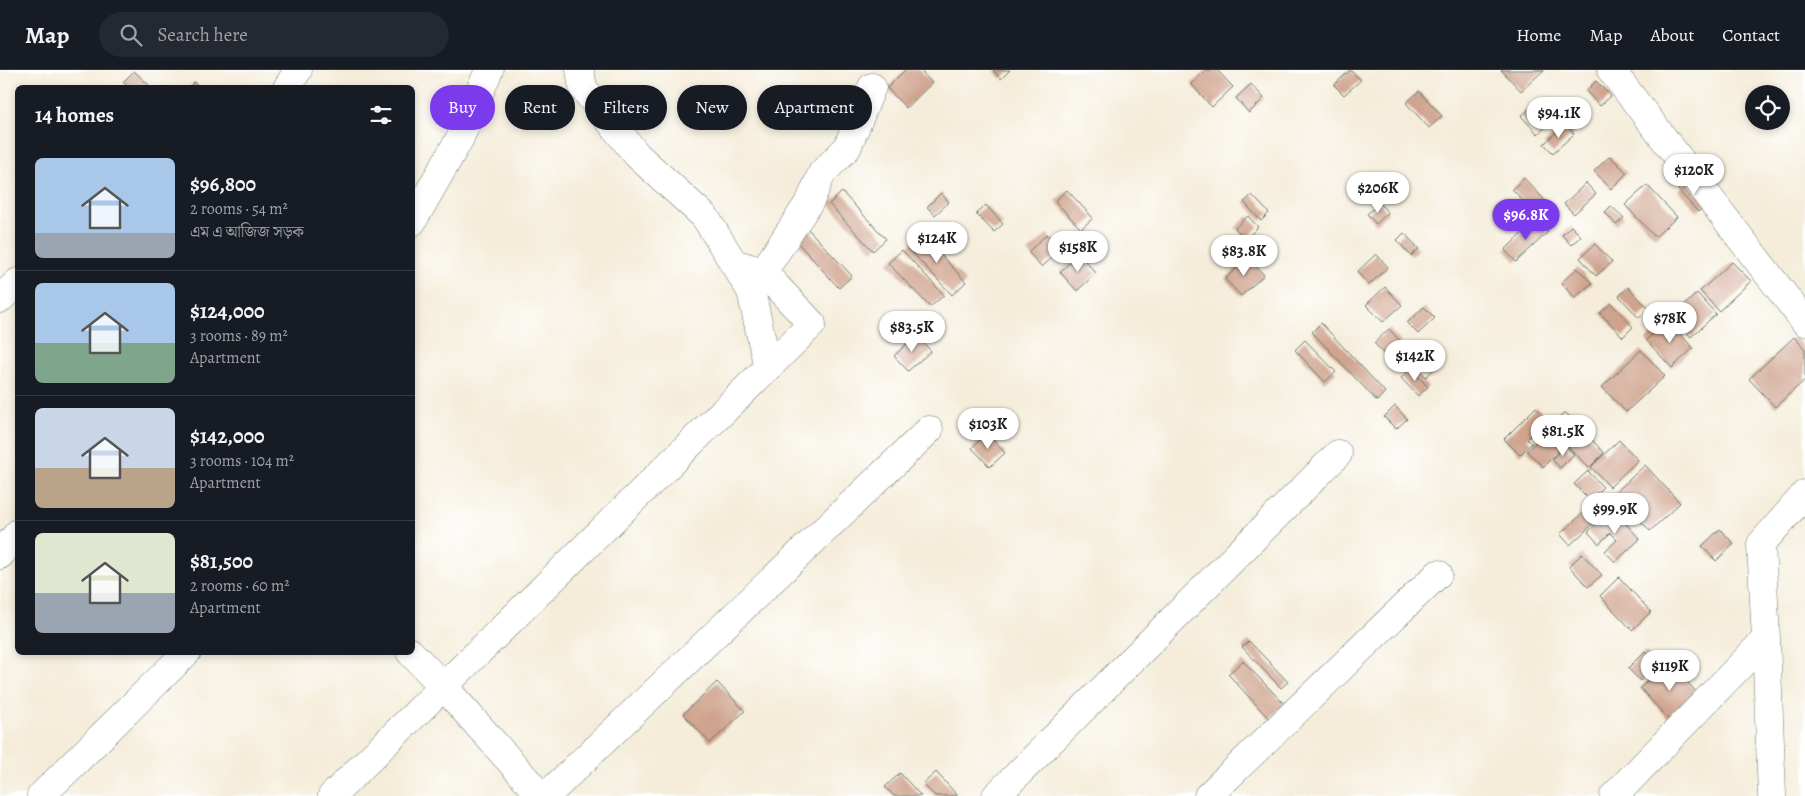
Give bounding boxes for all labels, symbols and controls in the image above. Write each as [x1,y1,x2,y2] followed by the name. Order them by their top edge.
[99,12,449,57] search box
[25,19,69,51] text: Map
[117,21,145,49] icon: search
[157,22,248,48] text: Search here
[1516,23,1561,47] text: Home
[1589,23,1622,47] text: Map
[1650,23,1694,47] text: About
[1722,23,1780,47] text: Contact
[430,85,495,130] chip: Buy
[505,85,575,130] chip: Rent
[585,85,667,130] chip: Filters
[677,85,747,130] chip: New
[757,85,872,130] chip: Apartment
[1745,85,1790,130] map controls
[1745,85,1790,130] button: locate
[1518,97,1600,139] pin: $94.1K
[35,101,114,129] text: 14 homes
[367,101,395,129] icon: filters
[1537,102,1581,124] text: $94.1K
[1659,154,1729,196] pin: $120K
[1674,159,1714,181] text: $120K
[190,170,256,198] text: $96,800
[1343,172,1413,214] pin: $206K
[1357,177,1399,199] text: $206K
[75,178,135,238] icon: home
[190,198,288,220] text: 2 rooms · 54 m²
[1485,198,1567,241] pin: $96.8K
[1504,204,1548,226] text: $96.8K
[190,221,304,243] text: এম এ আজিজ সড়ক
[902,222,972,264] pin: $124K
[918,227,956,249] text: $124K
[1043,230,1113,273] pin: $158K
[1203,234,1285,277] pin: $83.8K
[1059,236,1097,258] text: $158K
[1222,240,1266,262] text: $83.8K
[190,297,265,325] text: $124,000
[1640,302,1700,344] pin: $78K
[75,303,135,363] icon: home
[1654,307,1686,329] text: $78K
[871,310,953,353] pin: $83.5K
[890,316,934,338] text: $83.5K
[190,325,288,347] text: 3 rooms · 89 m²
[1380,340,1450,382] pin: $142K
[1396,345,1434,367] text: $142K
[190,347,261,369] text: Apartment
[953,408,1023,450] pin: $103K
[969,413,1007,435] text: $103K
[1522,414,1604,457] pin: $81.5K
[1542,420,1584,442] text: $81.5K
[190,422,265,450] text: $142,000
[75,428,135,488] icon: home
[190,450,294,472] text: 3 rooms · 104 m²
[190,472,261,494] text: Apartment
[1574,492,1656,535] pin: $99.9K
[1593,498,1637,520] text: $99.9K
[190,547,253,575] text: $81,500
[75,553,135,613] icon: home
[190,575,290,597] text: 2 rooms · 60 m²
[190,597,261,619] text: Apartment
[1635,650,1705,692] pin: $119K
[1652,655,1688,677] text: $119K

